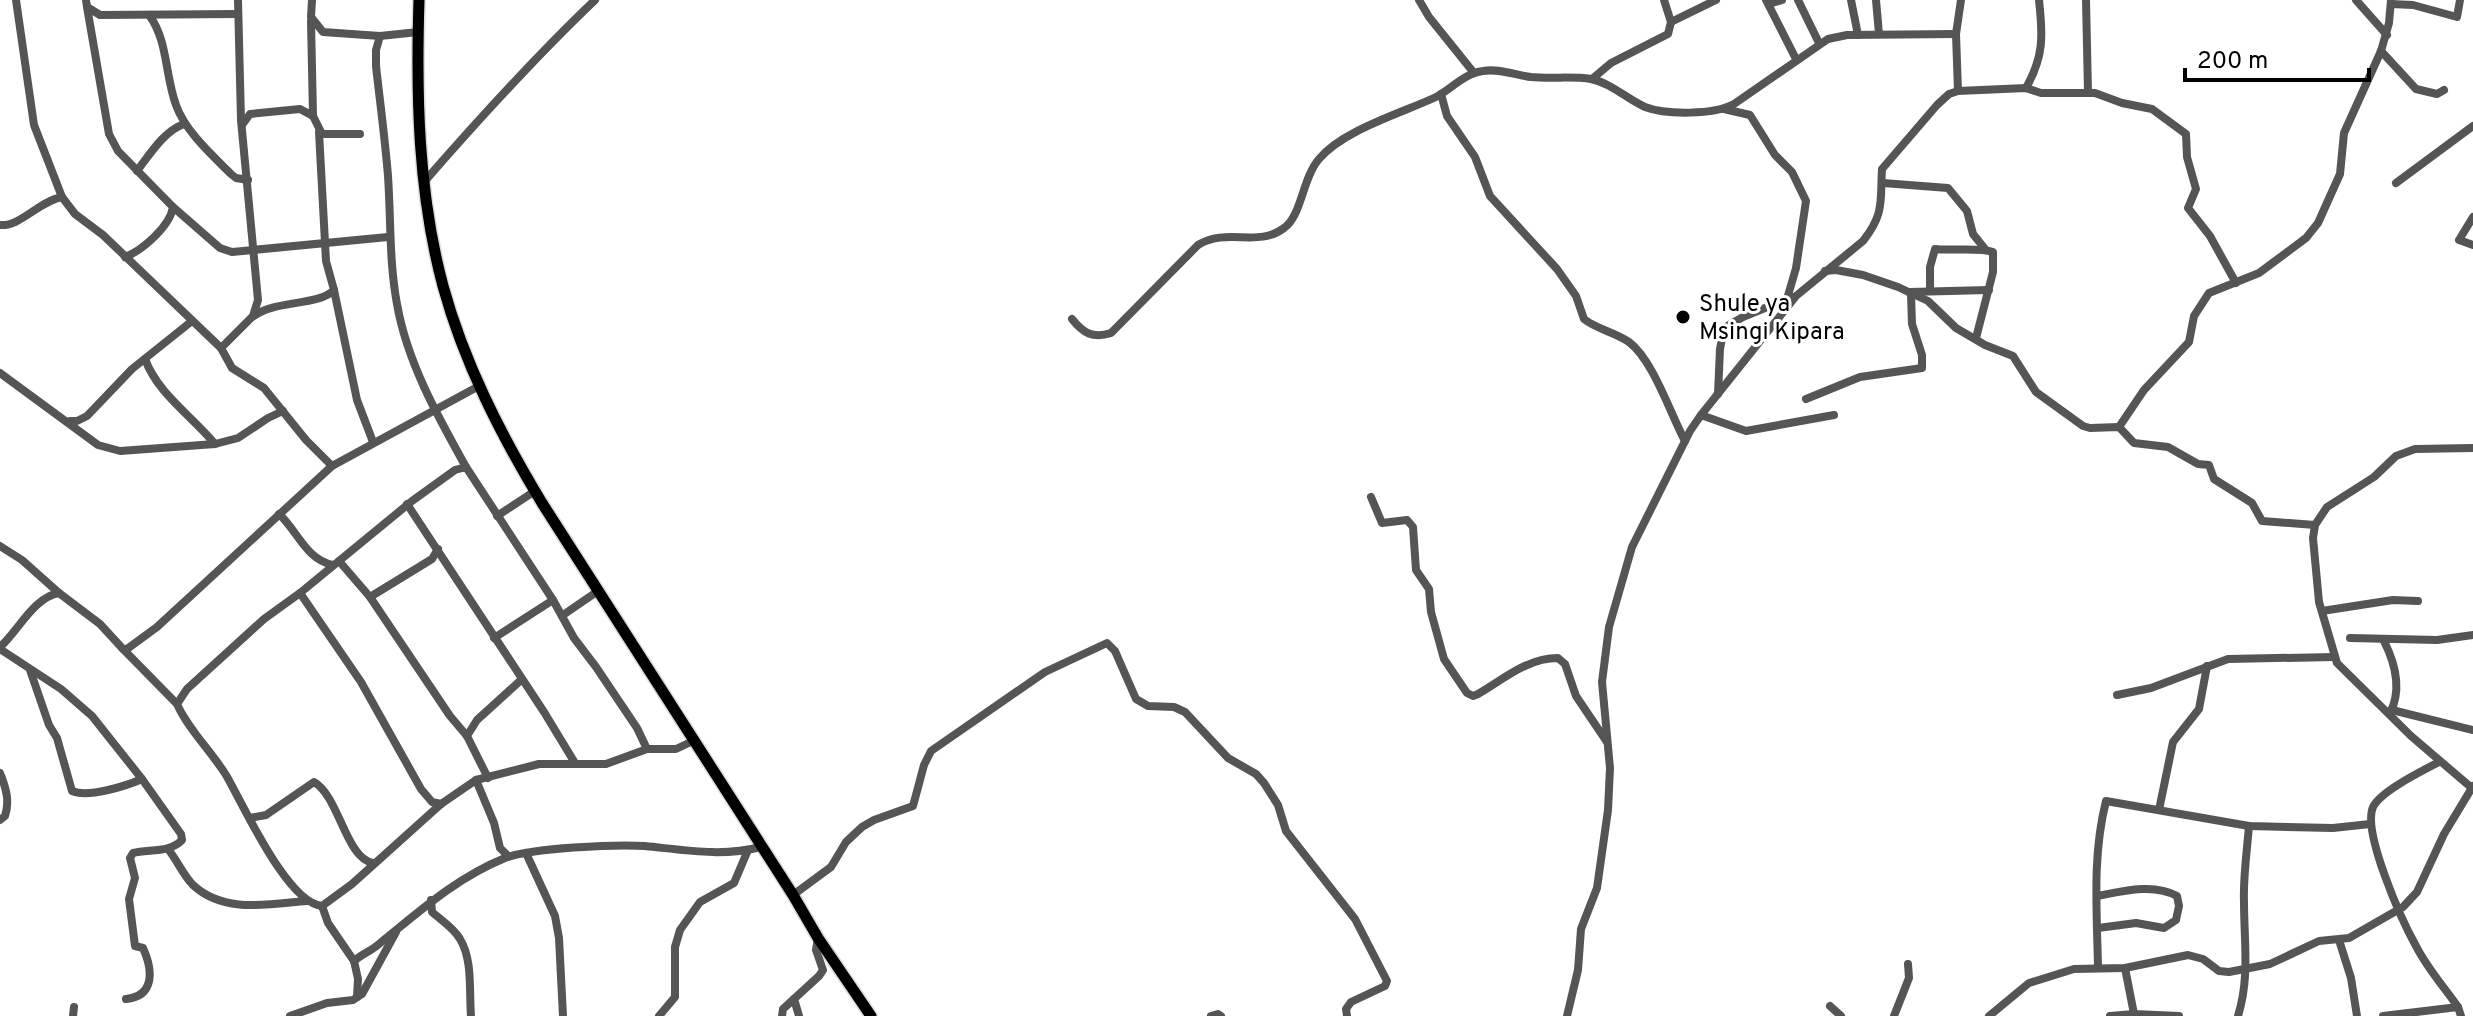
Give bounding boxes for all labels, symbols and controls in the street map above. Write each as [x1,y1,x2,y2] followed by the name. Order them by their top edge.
[2185,32,2369,82] scale bar
[2197,47,2268,77] text: 200 m
[1699,290,1845,348] place label: Shule ya Msingi Kipara
[1674,308,1692,326] marker: Shule ya Msingi Kipara

